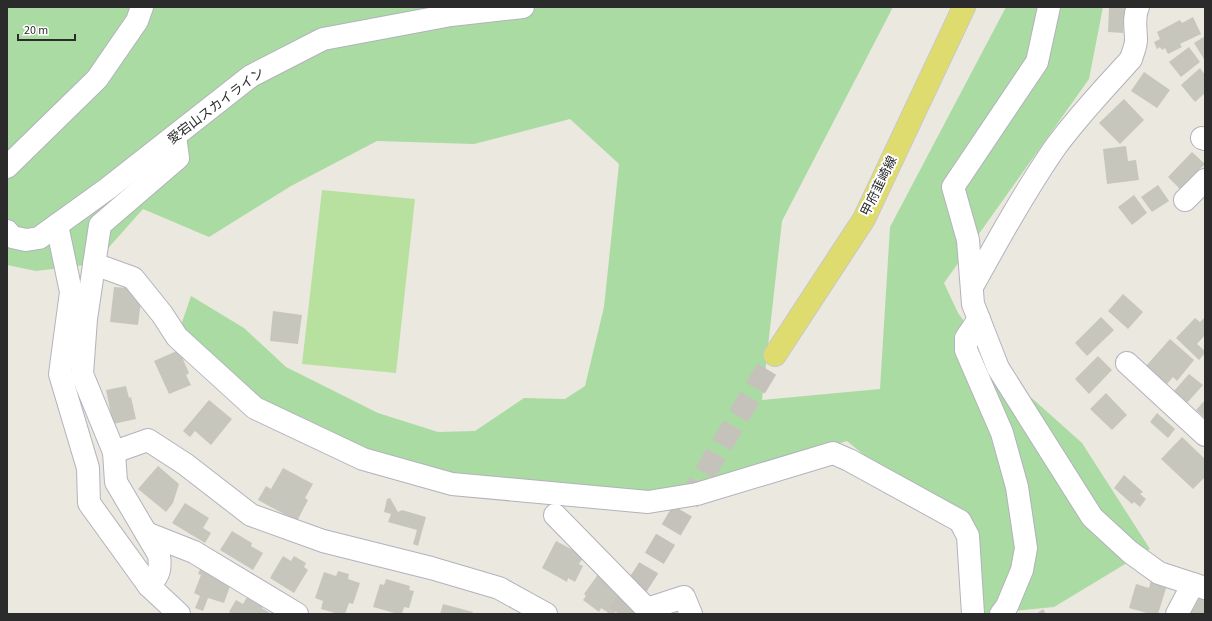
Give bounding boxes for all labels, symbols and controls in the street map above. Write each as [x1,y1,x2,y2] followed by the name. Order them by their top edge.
[18,16,75,42] scale bar
[24,22,48,39] text: 20 m
[164,64,268,148] street label: 愛宕山スカイライン
[857,153,901,219] street label: 甲府韮崎線

